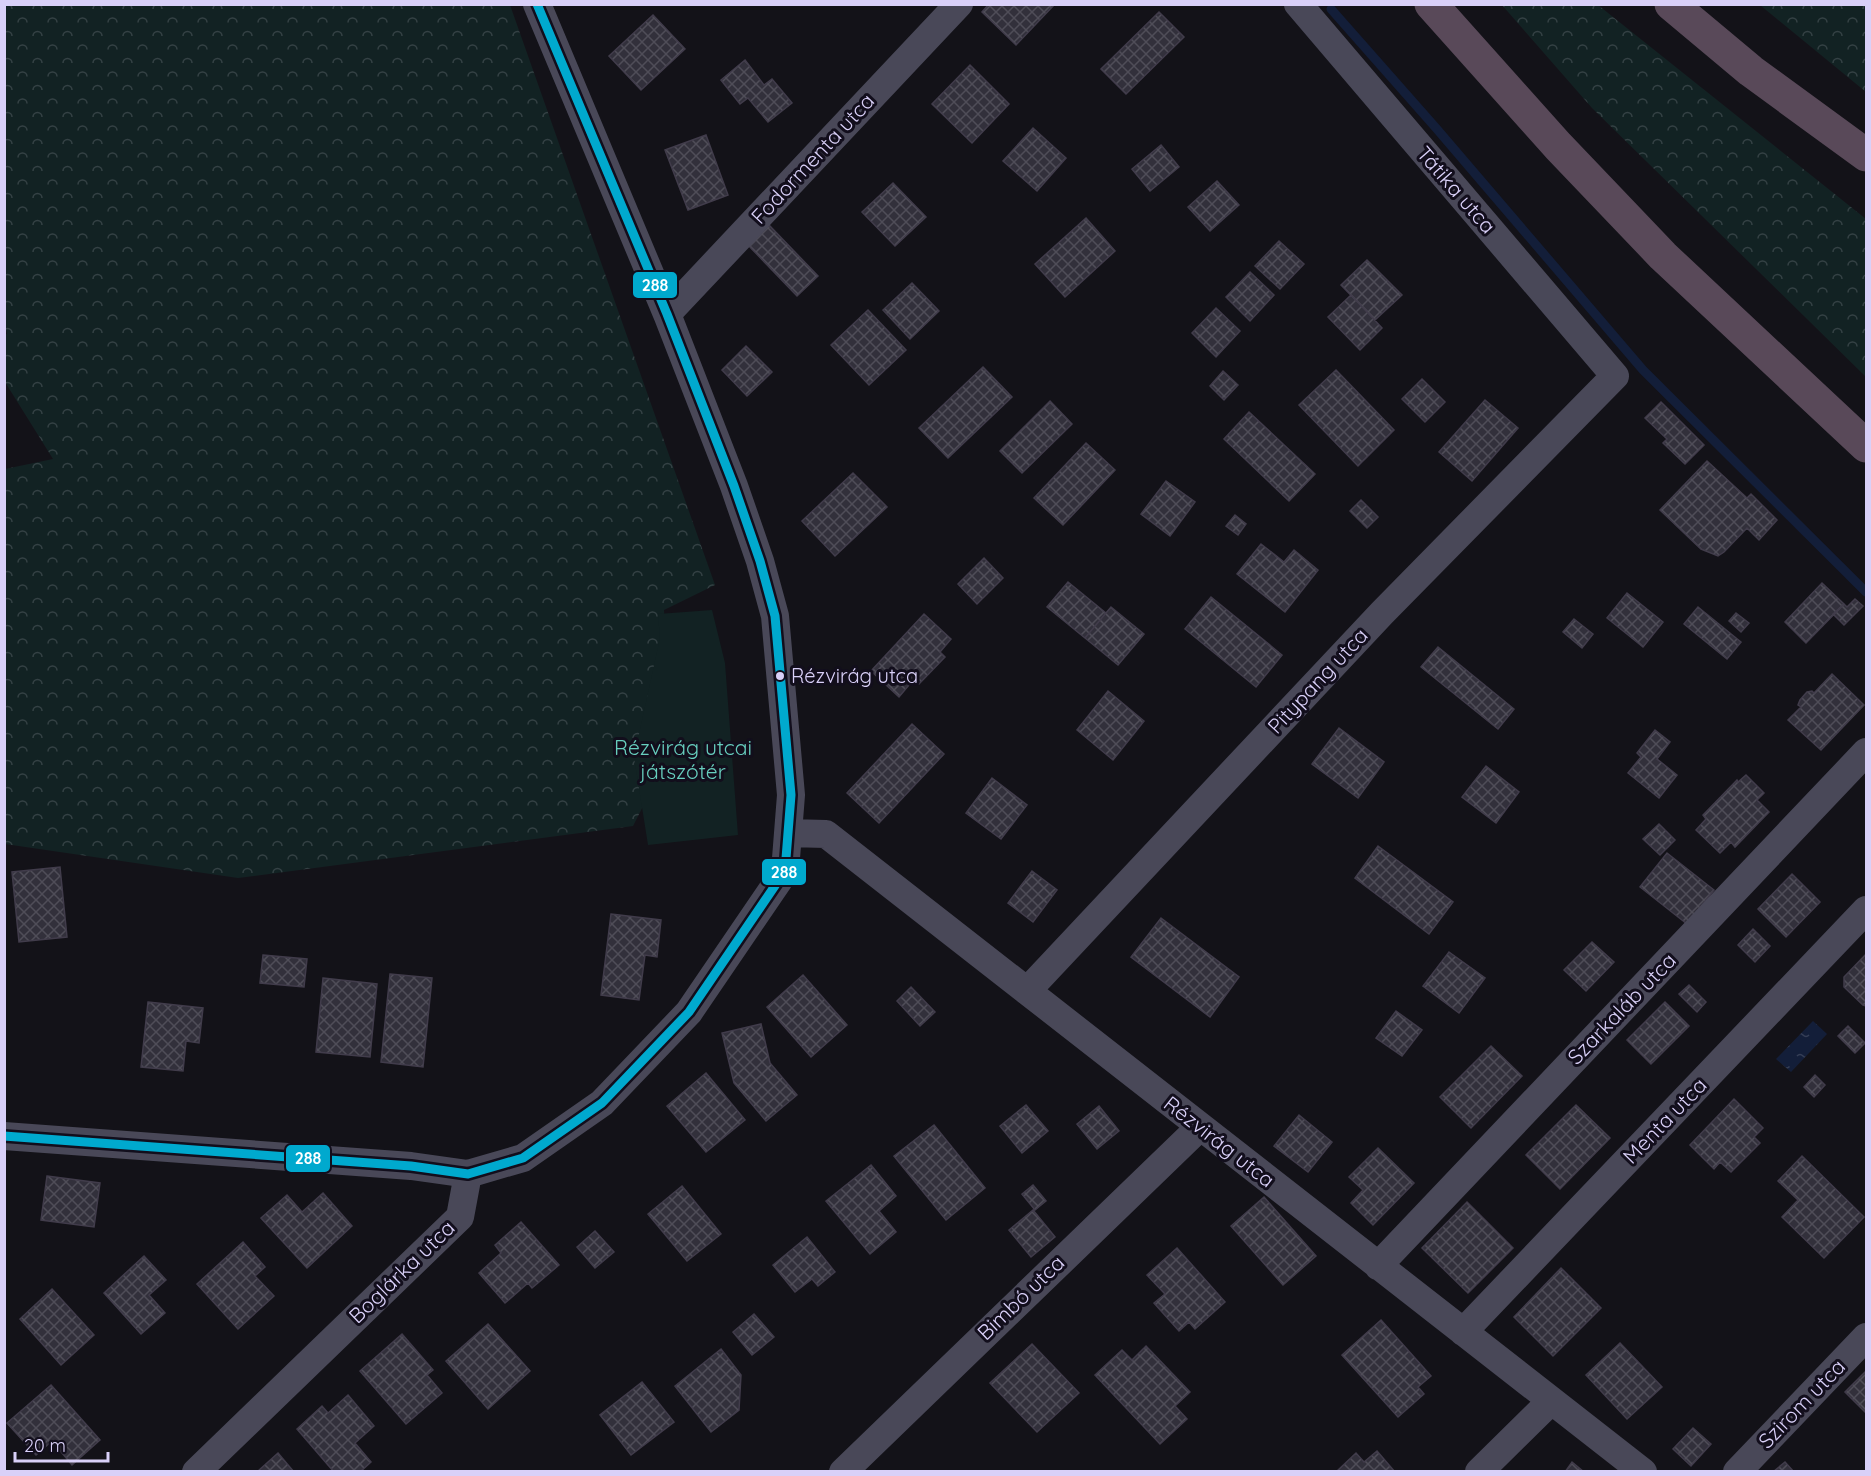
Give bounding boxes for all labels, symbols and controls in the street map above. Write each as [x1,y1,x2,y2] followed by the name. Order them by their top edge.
[745,88,879,229] street label: Fodormenta utca
[1412,140,1502,238] street label: Tátika utca
[632,271,678,299] line badge: 288
[642,275,669,295] text: 288
[1262,622,1373,739] street label: Pitypang utca
[791,663,918,688] place label: Rézvirág utca
[774,670,786,682] marker: Rézvirág utca
[614,734,752,784] park label: Rézvirág utcai játszótér
[761,858,807,886] line badge: 288
[771,862,798,882] text: 288
[1562,947,1681,1070] street label: Szarkaláb utca
[1617,1072,1712,1169] street label: Menta utca
[1159,1090,1280,1193] street label: Rézvirág utca
[285,1144,331,1173] line badge: 288
[295,1148,322,1168] text: 288
[343,1214,460,1328] street label: Boglárka utca
[971,1249,1069,1345] street label: Bimbó utca
[1752,1353,1850,1453] street label: Szirom utca
[15,1425,108,1463] scale bar
[24,1434,66,1457] text: 20 m

